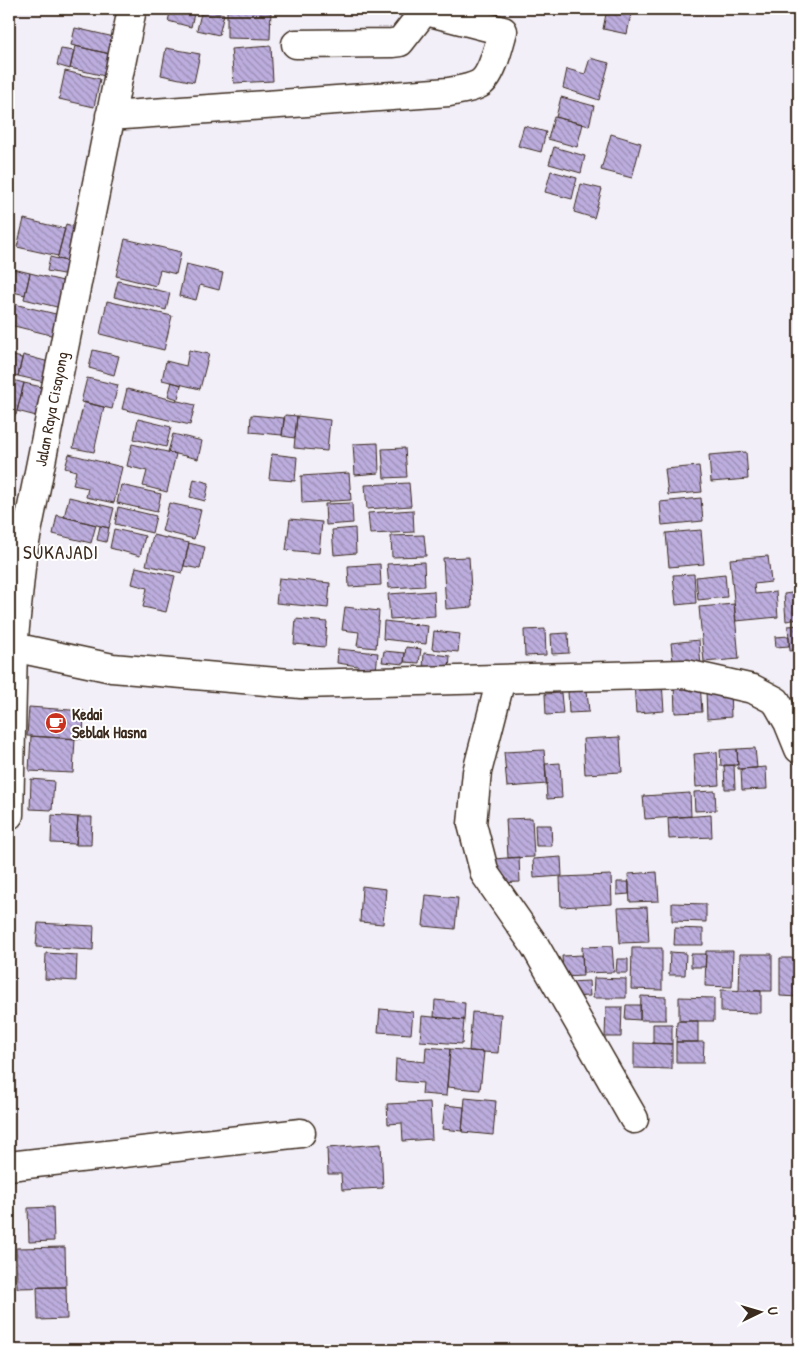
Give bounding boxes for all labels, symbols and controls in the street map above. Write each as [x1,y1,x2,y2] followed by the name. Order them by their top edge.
[29,350,73,468] street label: Jalan Raya Cisayong
[23,539,99,565] district label: SUKAJADI
[72,703,147,743] place label: Kedai Seblak Hasna
[44,711,68,735] cafe icon: Kedai Seblak Hasna
[736,1286,786,1336] north arrow
[764,1306,783,1316] text: U

